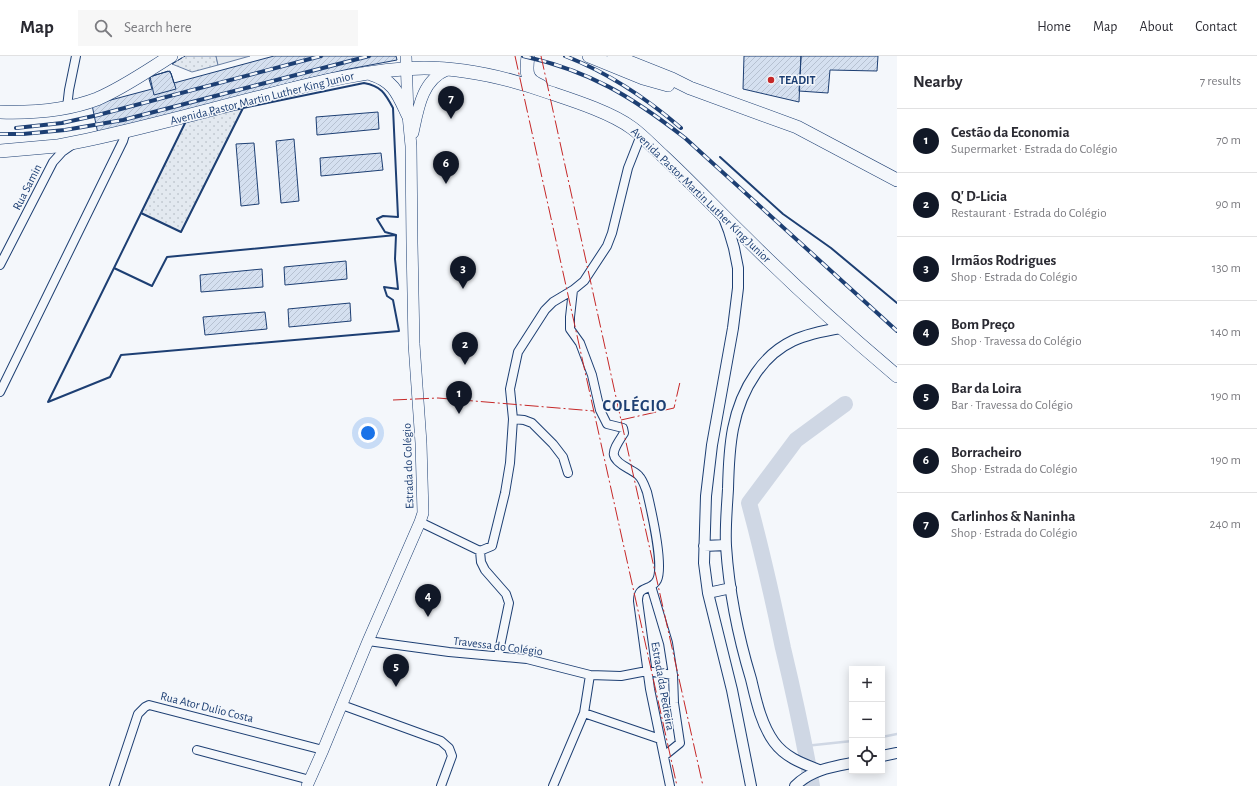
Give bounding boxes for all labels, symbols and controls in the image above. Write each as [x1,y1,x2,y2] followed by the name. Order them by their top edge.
[78,10,358,46] search box
[92,17,114,39] icon: search
[20,18,54,37] text: Map
[124,20,192,35] text: Search here
[1037,20,1071,34] text: Home
[1093,20,1117,34] text: Map
[1139,20,1173,34] text: About
[1195,20,1237,34] text: Contact
[169,69,355,127] street label: Avenida Pastor Martin Luther King Junior
[913,73,963,90] text: Nearby
[779,74,816,86] place label: TEADIT
[766,75,776,85] marker: TEADIT
[1200,75,1241,88] text: 7 results
[438,86,464,119] pin: 7
[629,125,773,265] street label: Avenida Pastor Martin Luther King Junior
[951,125,1070,140] text: Cestão da Economia
[924,134,928,147] text: 1
[1216,134,1241,147] text: 70 m
[951,143,1117,156] text: Supermarket · Estrada do Colégio
[433,151,459,184] pin: 6
[10,162,44,212] street label: Rua Samin
[951,189,1007,204] text: Q' D-Licia
[923,198,929,211] text: 2
[1215,198,1241,211] text: 90 m
[951,207,1107,220] text: Restaurant · Estrada do Colégio
[951,253,1056,268] text: Irmãos Rodrigues
[450,256,476,289] pin: 3
[923,262,929,275] text: 3
[1212,262,1241,275] text: 130 m
[951,271,1077,284] text: Shop · Estrada do Colégio
[951,317,1015,332] text: Bom Preço
[923,326,929,339] text: 4
[1211,326,1241,339] text: 140 m
[452,332,478,365] pin: 2
[951,335,1082,348] text: Shop · Travessa do Colégio
[446,381,472,414] pin: 1
[951,381,1022,396] text: Bar da Loira
[923,390,929,403] text: 5
[1211,390,1241,403] text: 190 m
[603,395,667,414] district label: COLÉGIO
[951,399,1073,412] text: Bar · Travessa do Colégio
[358,423,378,443] your location
[400,423,415,509] street label: Estrada do Colégio
[951,445,1022,460] text: Borracheiro
[923,454,929,467] text: 6
[1211,454,1241,467] text: 190 m
[951,463,1077,476] text: Shop · Estrada do Colégio
[951,509,1075,524] text: Carlinhos & Naninha
[923,518,929,531] text: 7
[1209,518,1241,531] text: 240 m
[951,527,1077,540] text: Shop · Estrada do Colégio
[415,584,441,617] pin: 4
[453,635,544,657] street label: Travessa do Colégio
[649,641,677,732] street label: Estrada da Pedreira
[383,654,409,687] pin: 5
[849,666,885,774] map controls
[849,666,885,702] button: +
[159,690,255,724] street label: Rua Ator Dulio Costa
[849,702,885,738] button: −
[849,738,885,774] button: locate

